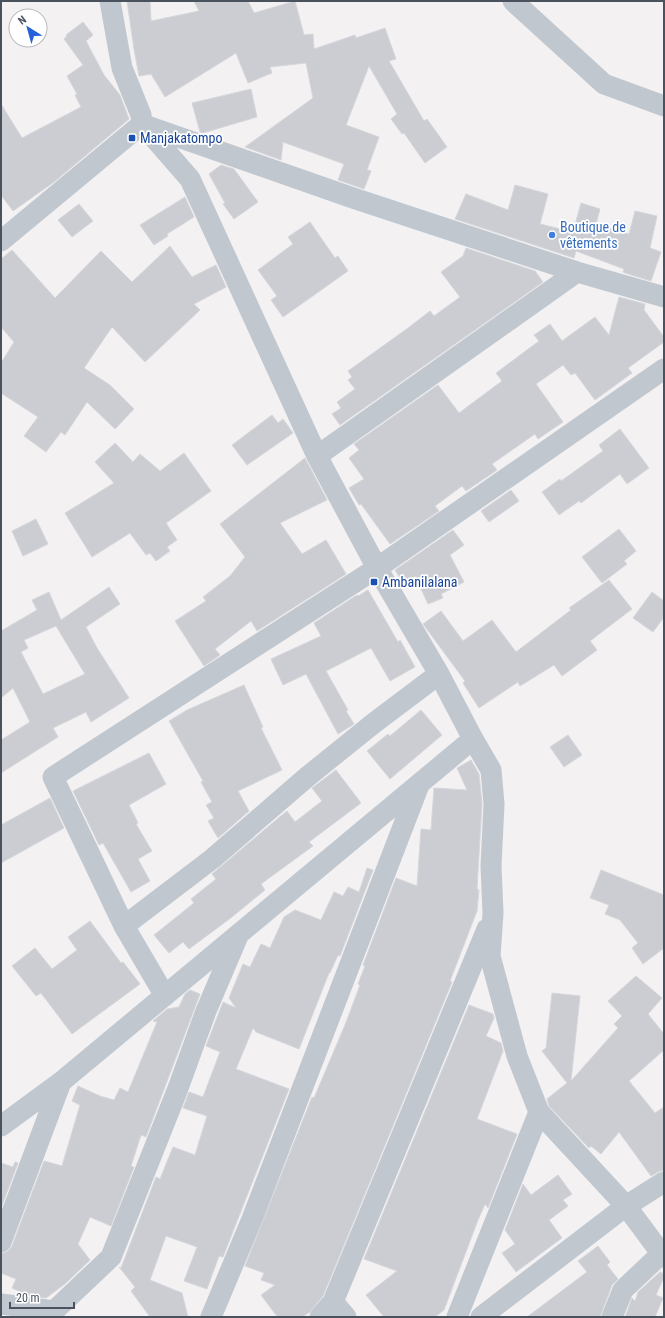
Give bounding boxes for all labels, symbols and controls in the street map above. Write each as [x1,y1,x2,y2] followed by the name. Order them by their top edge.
[8,8,48,48] north arrow
[16,13,29,28] text: N
[140,130,222,146] place label: Manjakatompo
[127,133,137,143] marker: Manjakatompo
[560,219,626,251] place label: Boutique de vêtements
[547,230,557,240] marker: Boutique de vêtements
[382,574,458,590] place label: Ambanilalana
[369,577,379,587] marker: Ambanilalana
[10,1284,74,1310] scale bar
[16,1291,40,1305] text: 20 m

